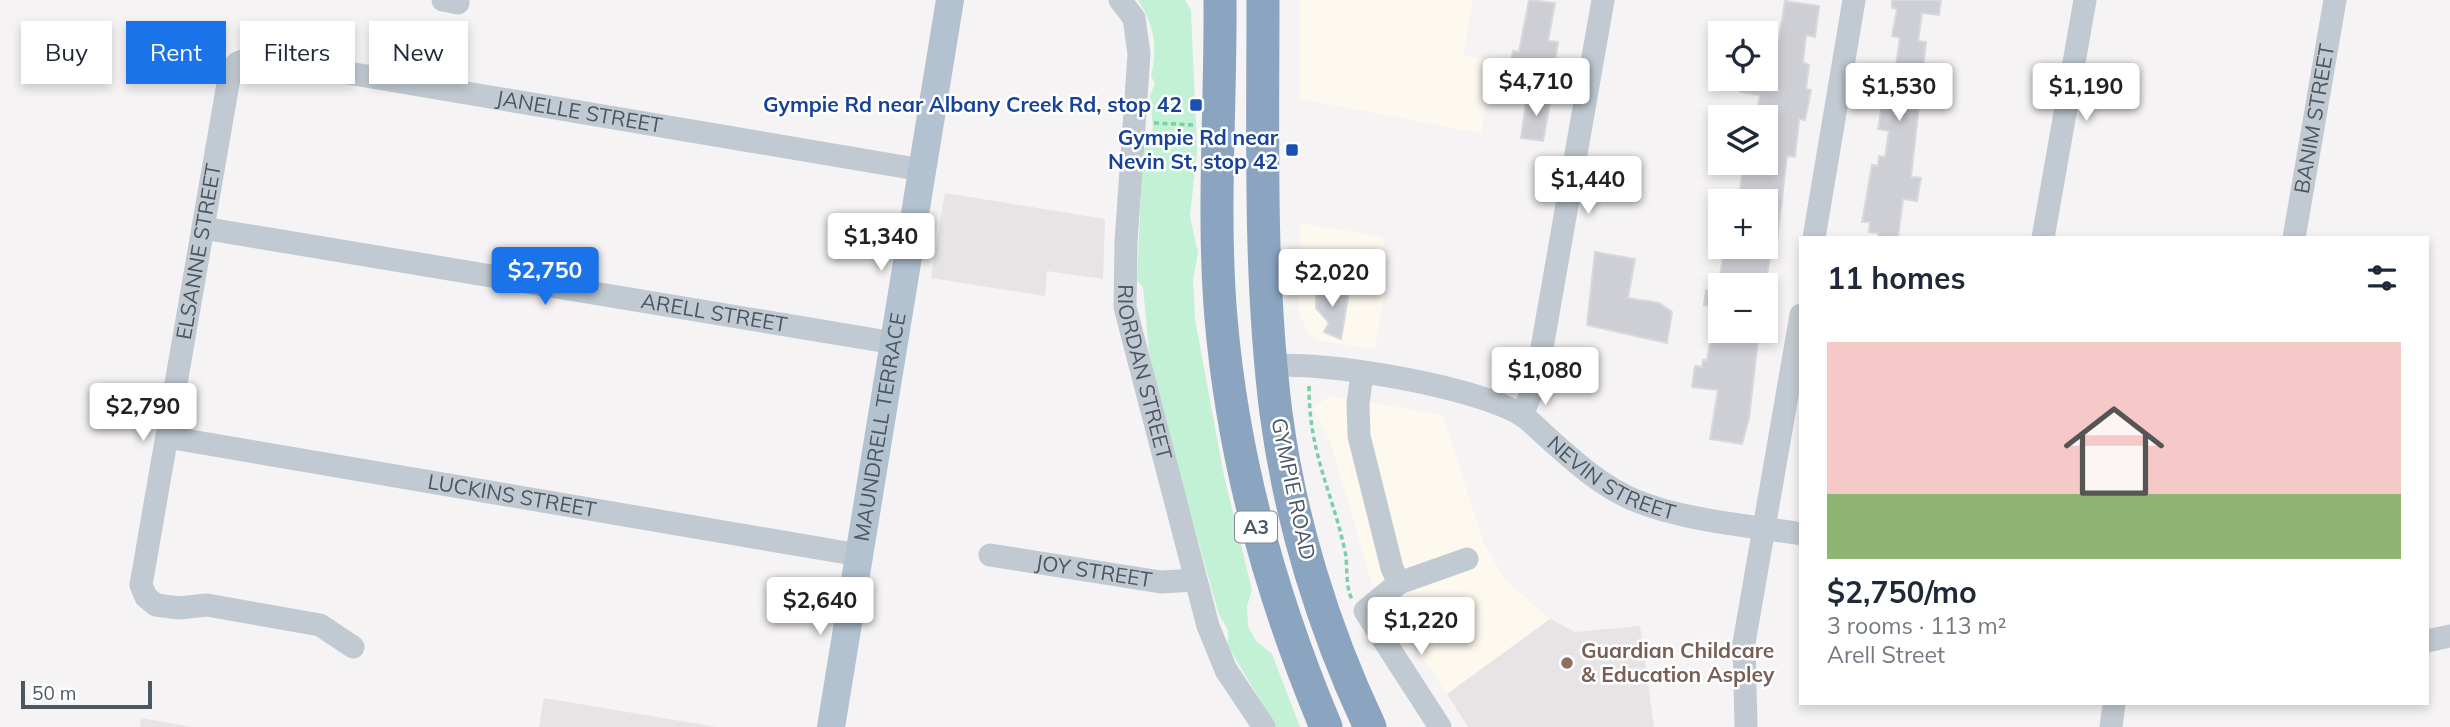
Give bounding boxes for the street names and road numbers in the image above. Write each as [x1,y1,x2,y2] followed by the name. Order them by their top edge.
[2288,41,2339,195] street label: BANIM STREET
[494,84,665,138] street label: JANELLE STREET
[170,161,226,341] street label: ELSANNE STREET
[1113,284,1178,463] street label: RIORDAN STREET
[639,287,790,337] street label: ARELL STREET
[848,311,911,543] street label: MAUNDRELL TERRACE
[1266,415,1322,562] street label: GYMPIE ROAD
[1543,430,1679,525] street label: NEVIN STREET
[426,468,599,522] street label: LUCKINS STREET
[1235,512,1277,542] road number: A3
[1034,548,1154,592] street label: JOY STREET

